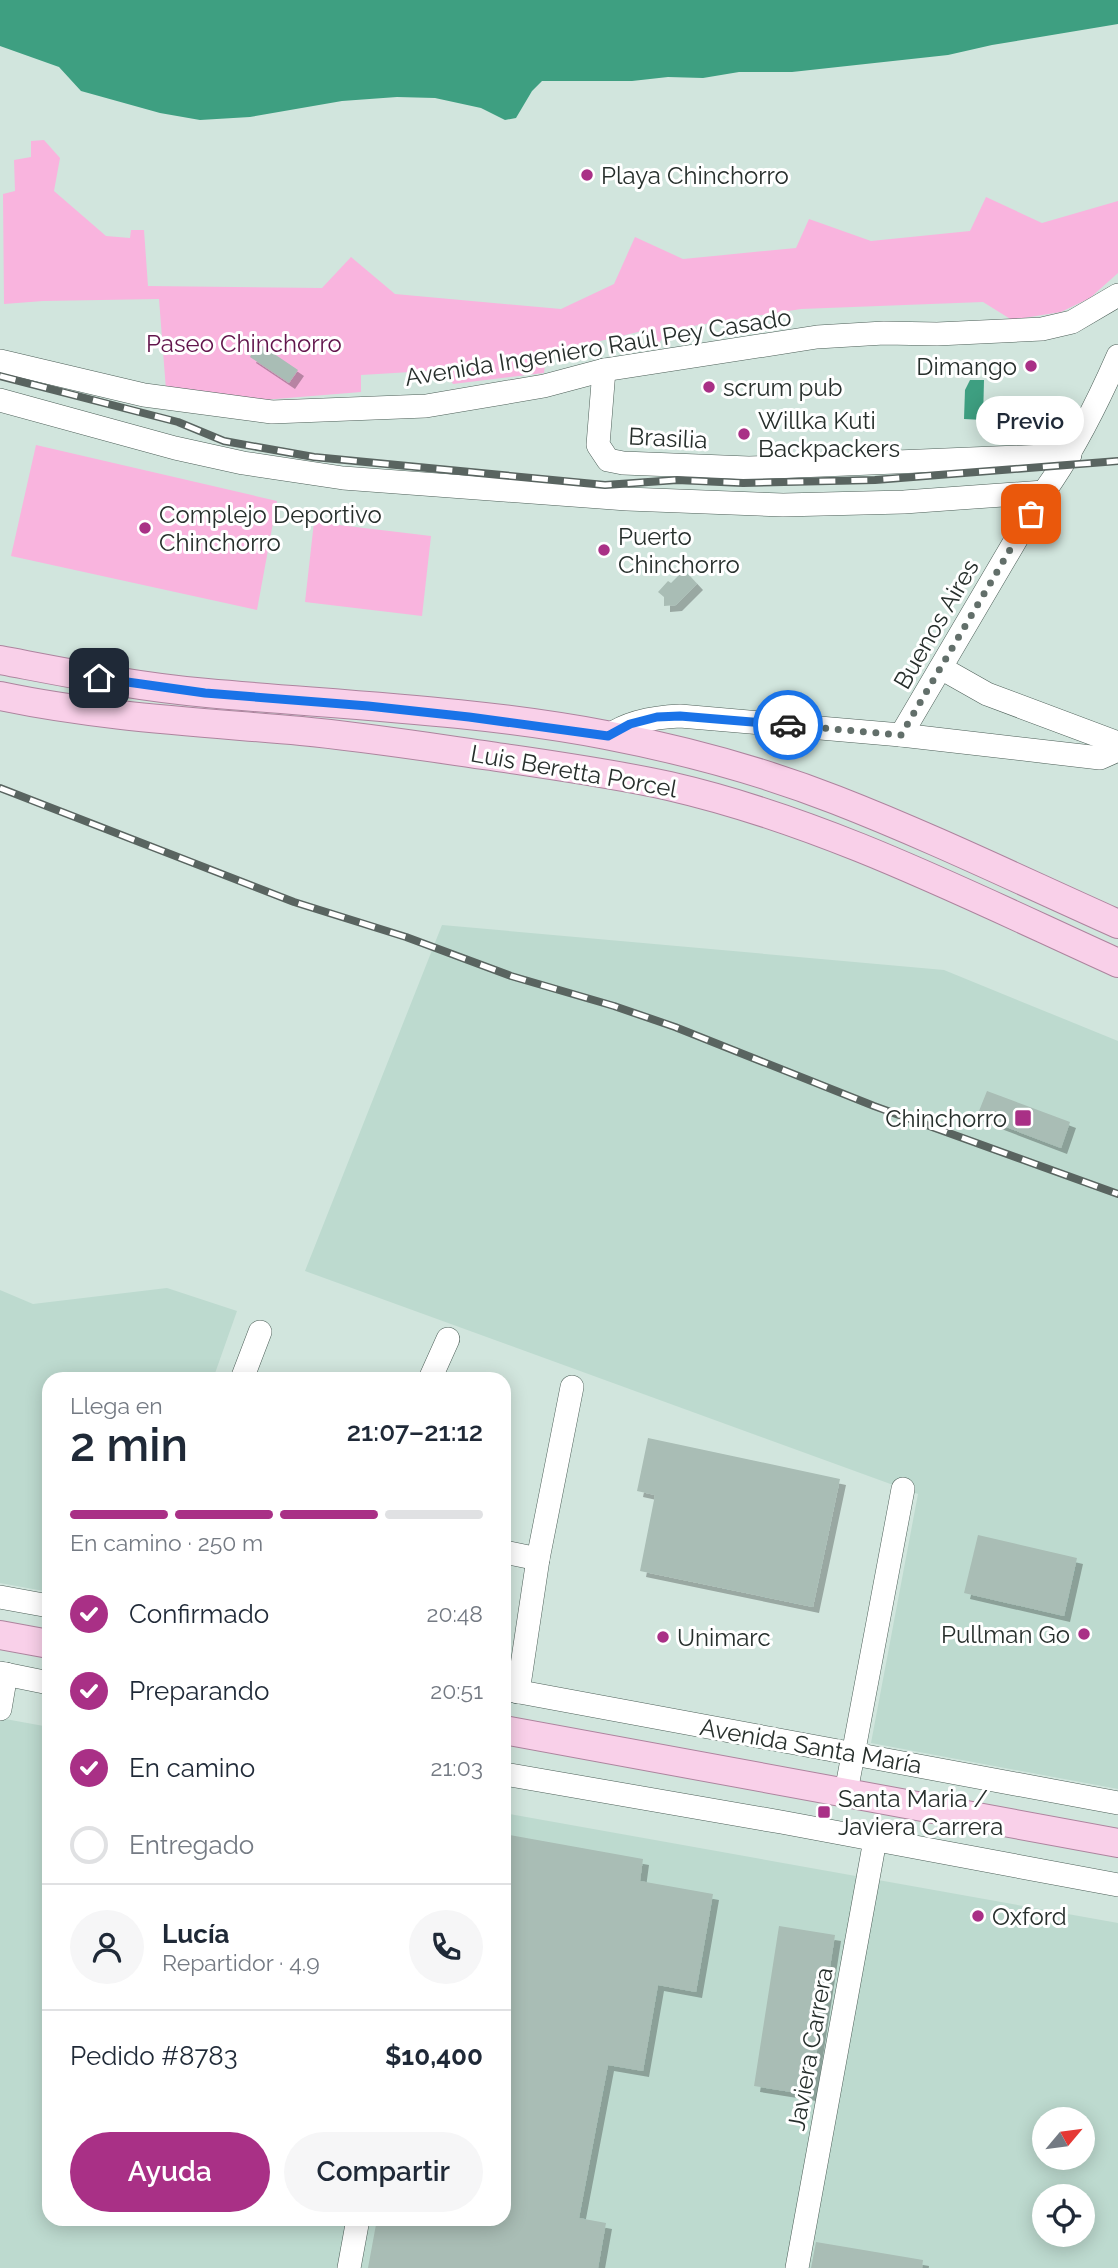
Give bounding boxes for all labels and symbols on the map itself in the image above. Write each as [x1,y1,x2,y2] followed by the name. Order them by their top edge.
[601,161,789,190] place label: Playa Chinchorro
[579,167,595,183] marker: Playa Chinchorro
[403,302,793,392] street label: Avenida Ingeniero Raúl Pey Casado
[146,329,342,358] park label: Paseo Chinchorro
[916,352,1017,381] place label: Dimango
[1023,358,1039,374] marker: Dimango
[723,373,843,402] place label: scrum pub
[701,379,717,395] marker: scrum pub
[977,395,1085,444] callout: Previo
[758,406,900,463] place label: Willka Kuti Backpackers
[628,421,708,455] street label: Brasilia
[736,426,752,442] marker: Willka Kuti Backpackers
[1001,484,1061,544] pin
[159,500,382,557] place label: Complejo Deportivo Chinchorro
[137,520,153,536] marker: Complejo Deportivo Chinchorro
[618,522,740,579] place label: Puerto Chinchorro
[596,542,612,558] marker: Puerto Chinchorro
[887,554,985,694] street label: Buenos Aires
[69,648,129,708] pin
[753,690,823,760] courier
[468,739,680,804] street label: Luis Beretta Porcel
[885,1104,1007,1133] place label: Chinchorro
[1013,1108,1033,1128] marker: Chinchorro
[941,1620,1070,1649] place label: Pullman Go
[677,1623,771,1652] place label: Unimarc
[1076,1626,1092,1642] marker: Pullman Go
[655,1629,671,1645] marker: Unimarc
[698,1712,924,1780] street label: Avenida Santa María
[838,1784,1003,1841] place label: Santa Maria / Javiera Carrera
[816,1804,832,1820] marker: Santa Maria / Javiera Carrera
[992,1902,1067,1931] place label: Oxford
[970,1908,986,1924] marker: Oxford
[781,1965,839,2133] street label: Javiera Carrera
[1032,2107,1096,2170] north arrow

